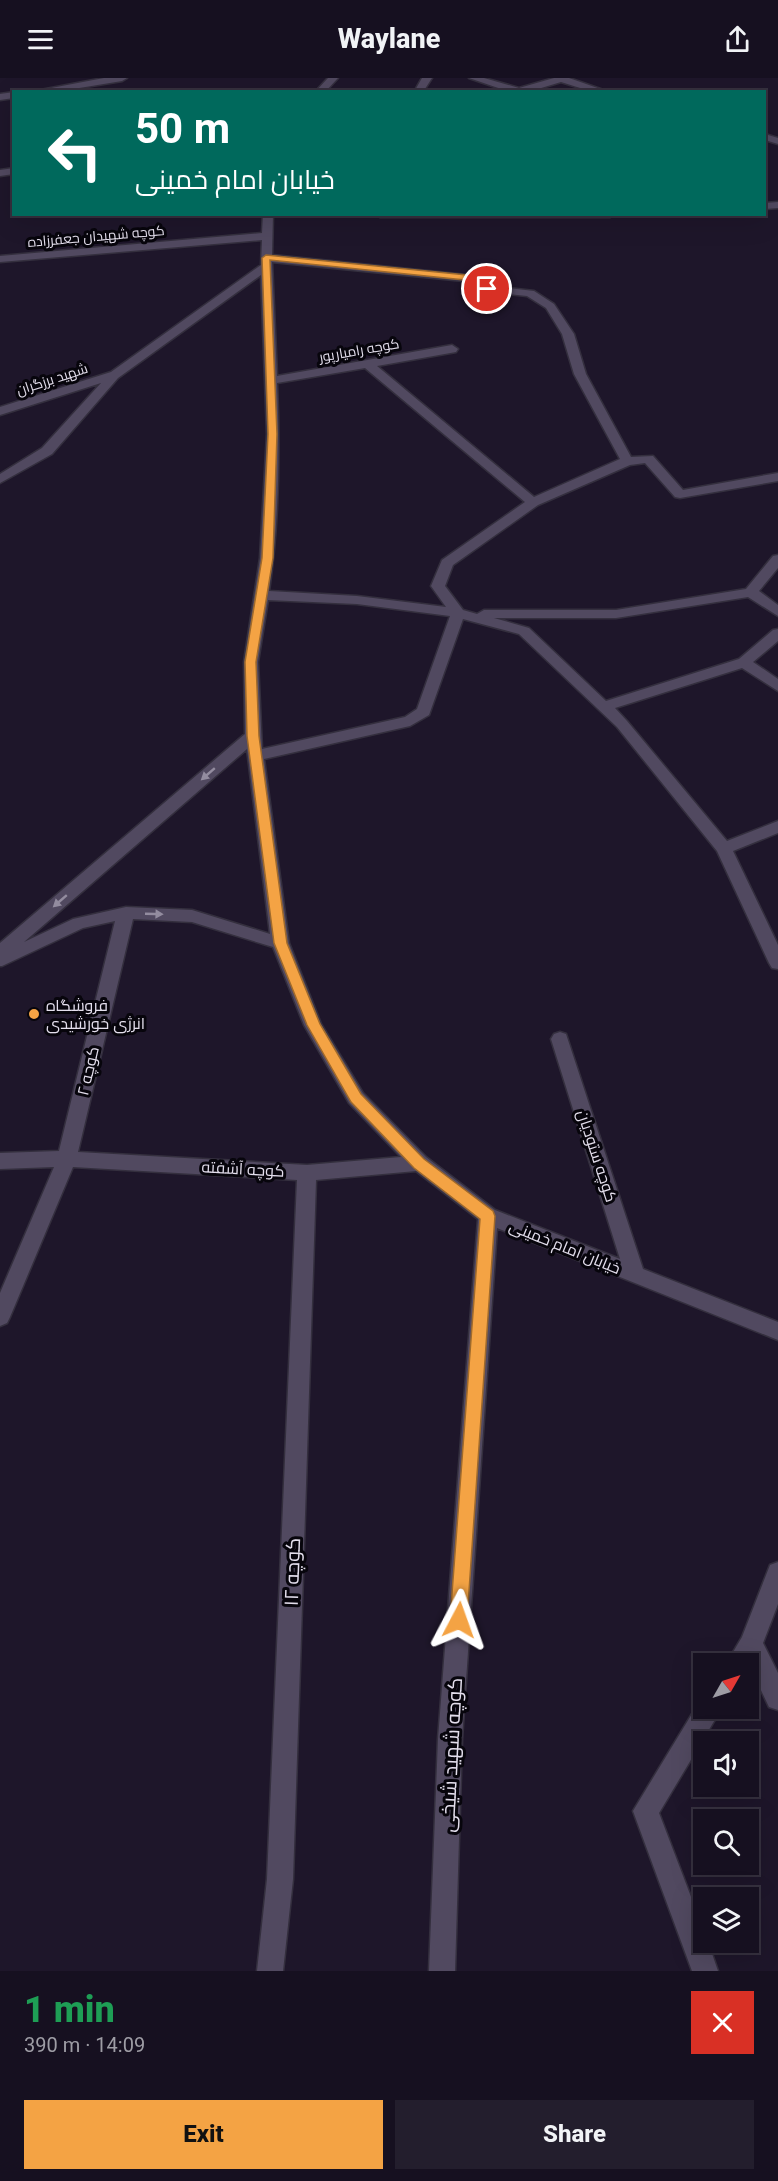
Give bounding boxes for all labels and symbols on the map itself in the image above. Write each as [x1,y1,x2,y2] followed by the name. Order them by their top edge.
[27,222,165,252] street label: کوچه شهیدان جعفرزاده
[461,263,512,314] pin
[317,335,401,367] street label: کوچه رامیارپور
[14,360,90,398] street label: شهید برزگران
[201,767,216,780] one-way arrow
[53,894,68,907] one-way arrow
[145,910,164,919] one-way arrow
[46,996,145,1034] place label: فروشگاه انرژی خورشیدی
[27,1007,41,1021] marker: فروشگاه انرژی خورشیدی
[73,1045,105,1098] street label: کوچه ۲
[571,1107,621,1205] street label: کوچه ستودیان
[201,1157,285,1183] street label: کوچه آشفته
[506,1216,623,1280] street label: خیابان امام خمینی
[279,1537,306,1607] street label: کوچه ۱۲
[427,1588,491,1652] position arrow
[693,1653,759,1719] north arrow
[435,1677,468,1833] street label: کوچه شهید شیخی

